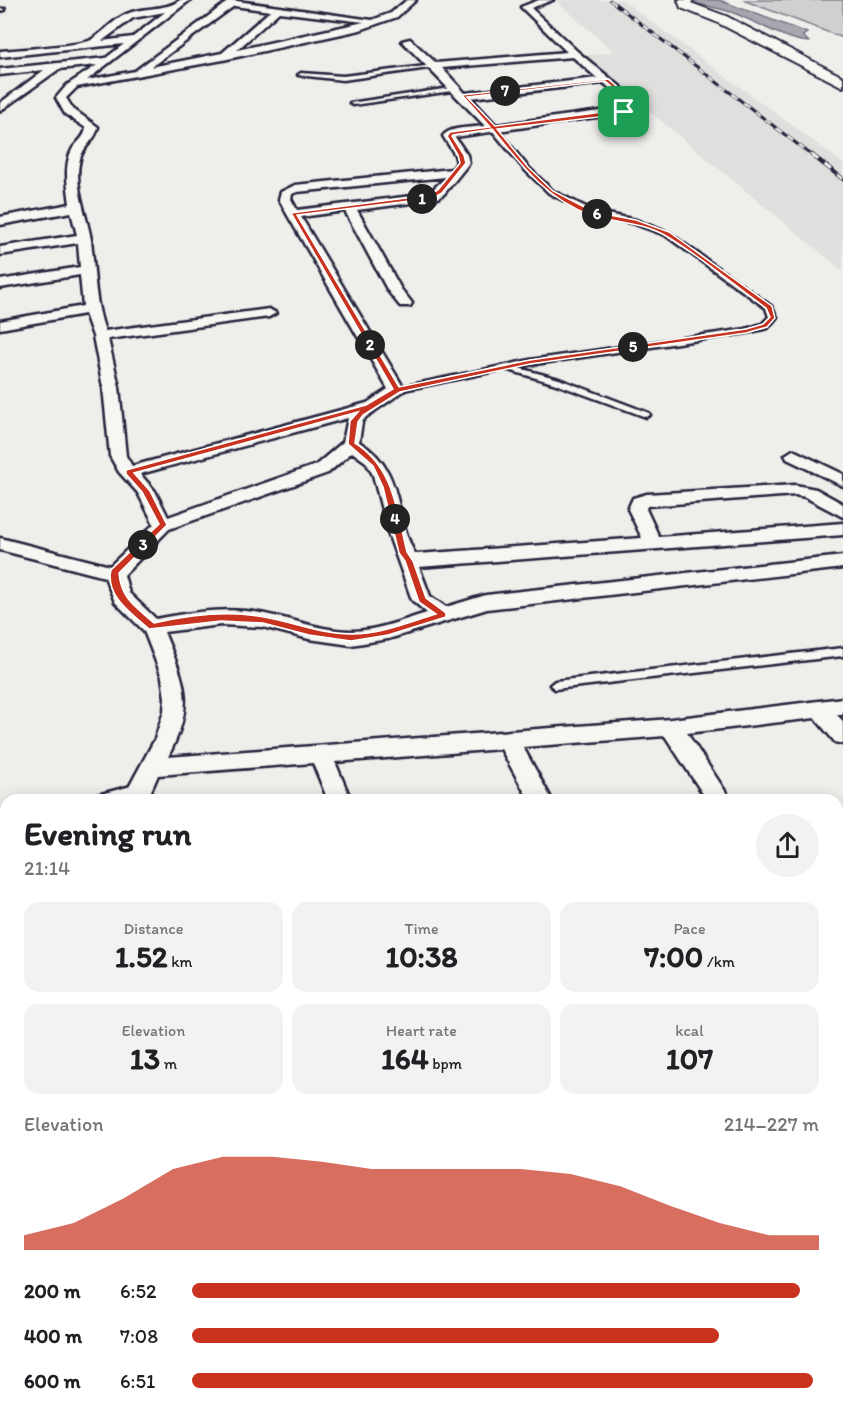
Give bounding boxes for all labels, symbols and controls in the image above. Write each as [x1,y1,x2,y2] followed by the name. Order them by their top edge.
[490,76,520,106] pin: 7
[501,81,509,100] text: 7
[598,86,649,137] pin
[607,95,640,128] icon: arrive
[407,184,437,214] pin: 1
[418,189,426,208] text: 1
[582,199,612,229] pin: 6
[593,204,601,223] text: 6
[355,330,385,360] pin: 2
[618,332,648,362] pin: 5
[366,335,374,354] text: 2
[629,337,637,356] text: 5
[380,504,410,534] pin: 4
[390,509,400,528] text: 4
[128,530,158,560] pin: 3
[139,535,147,554] text: 3
[24,814,191,853] text: Evening run
[756,814,819,877] button: share
[24,856,70,880] text: 21:14
[124,919,183,938] text: Distance
[404,919,439,938] text: Time
[673,919,706,938] text: Pace
[115,938,168,975] text: 1.52
[385,938,458,975] text: 10:38
[644,938,703,975] text: 7:00
[168,952,192,971] text: km
[703,952,735,971] text: /km
[122,1021,185,1040] text: Elevation
[386,1021,457,1040] text: Heart rate
[675,1021,704,1040] text: kcal
[130,1040,160,1077] text: 13
[381,1040,429,1077] text: 164
[666,1040,713,1077] text: 107
[160,1054,177,1073] text: m
[429,1054,462,1073] text: bpm
[24,1112,103,1136] text: Elevation
[724,1112,819,1136] text: 214–227 m
[24,1279,80,1303] text: 200 m
[120,1279,157,1303] text: 6:52
[24,1324,82,1348] text: 400 m
[120,1324,158,1348] text: 7:08
[24,1369,81,1393] text: 600 m
[120,1369,155,1393] text: 6:51

